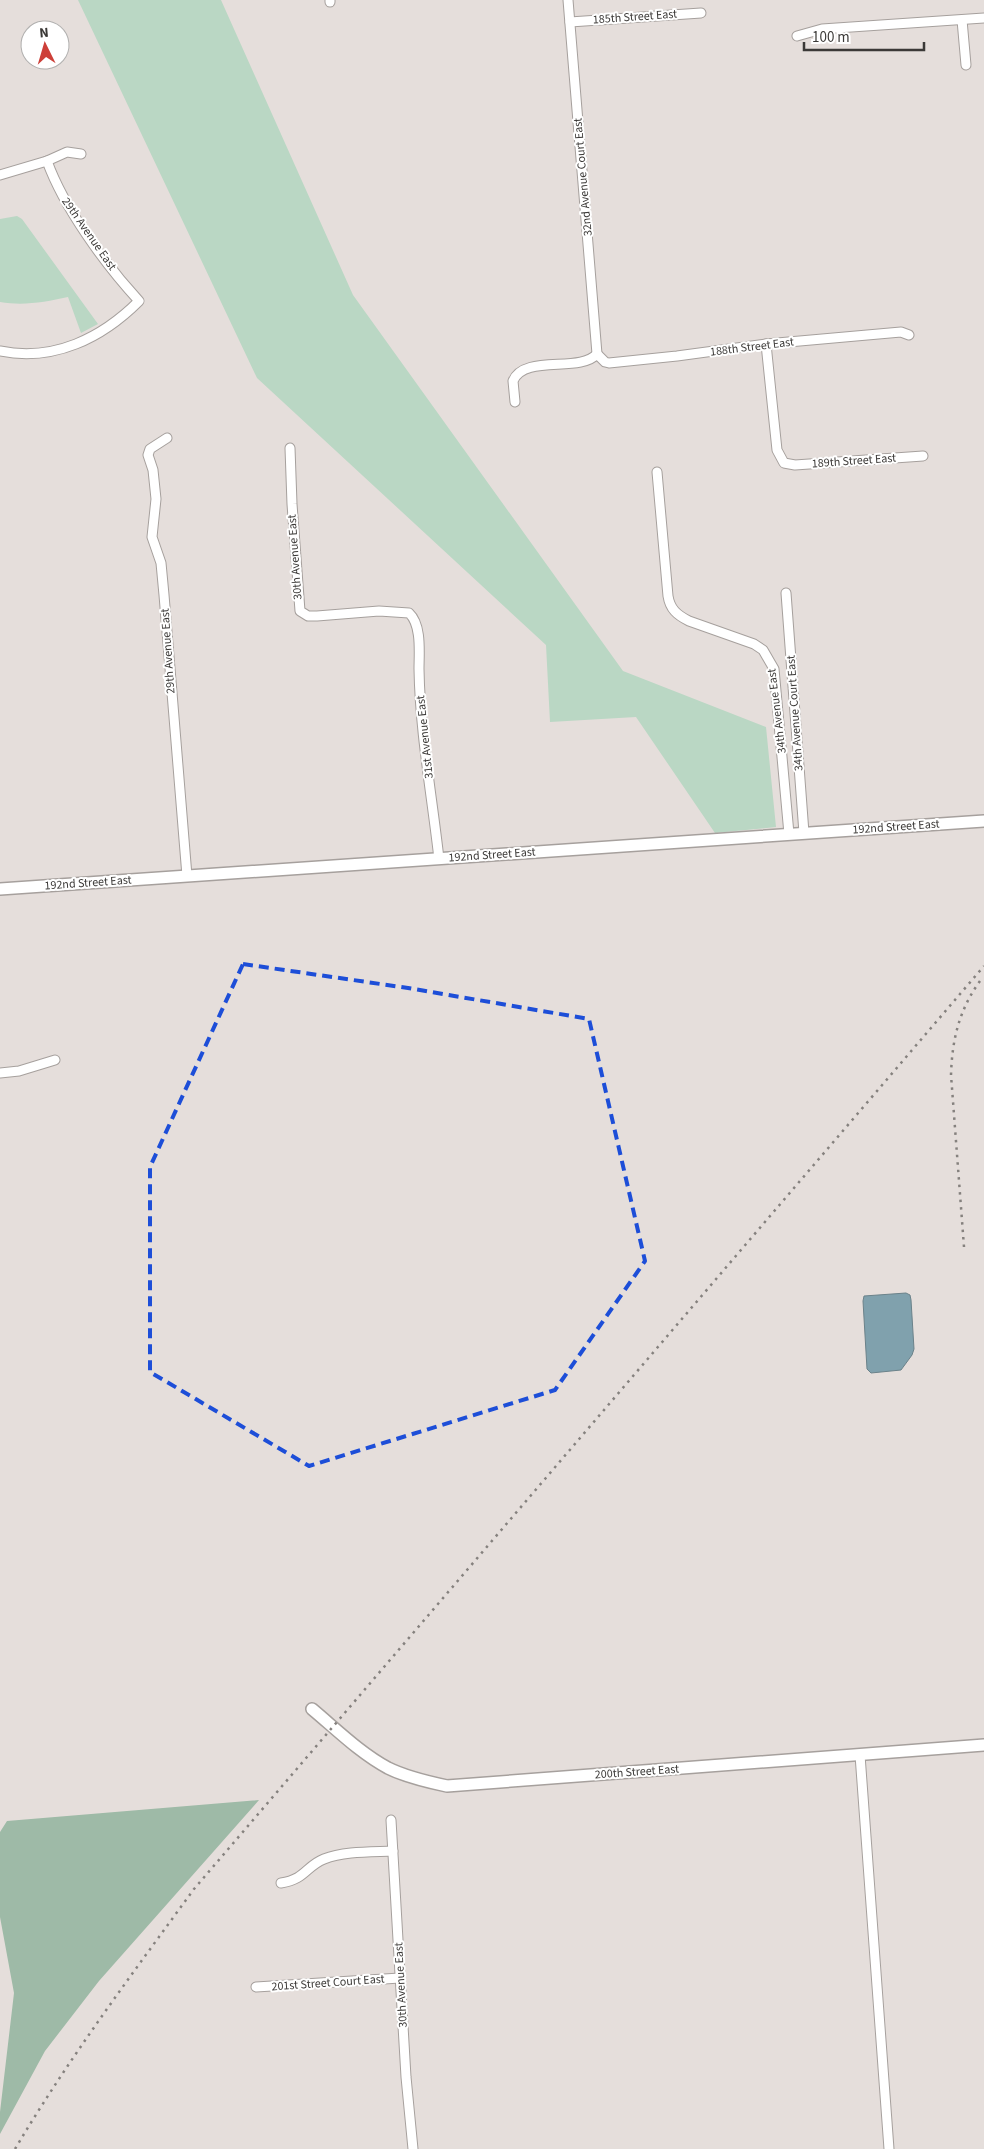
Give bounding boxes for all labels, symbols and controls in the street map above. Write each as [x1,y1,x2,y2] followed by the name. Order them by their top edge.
[592,6,678,28] street label: 185th Street East
[20,20,70,70] north arrow
[804,20,924,52] scale bar
[38,23,49,43] text: N
[812,27,850,48] text: 100 m
[569,117,597,237] street label: 32nd Avenue Court East
[58,194,120,274] street label: 29th Avenue East
[709,333,795,361] street label: 188th Street East
[811,450,897,472] street label: 189th Street East
[284,514,306,600] street label: 30th Avenue East
[157,608,179,694] street label: 29th Avenue East
[782,655,808,771] street label: 34th Avenue Court East
[763,668,791,754] street label: 34th Avenue East
[412,694,438,780] street label: 31st Avenue East
[852,815,940,839] street label: 192nd Street East
[448,843,536,867] street label: 192nd Street East
[44,871,132,895] street label: 192nd Street East
[594,1761,680,1783] street label: 200th Street East
[390,1942,412,2028] street label: 30th Avenue East
[271,1971,385,1995] street label: 201st Street Court East

